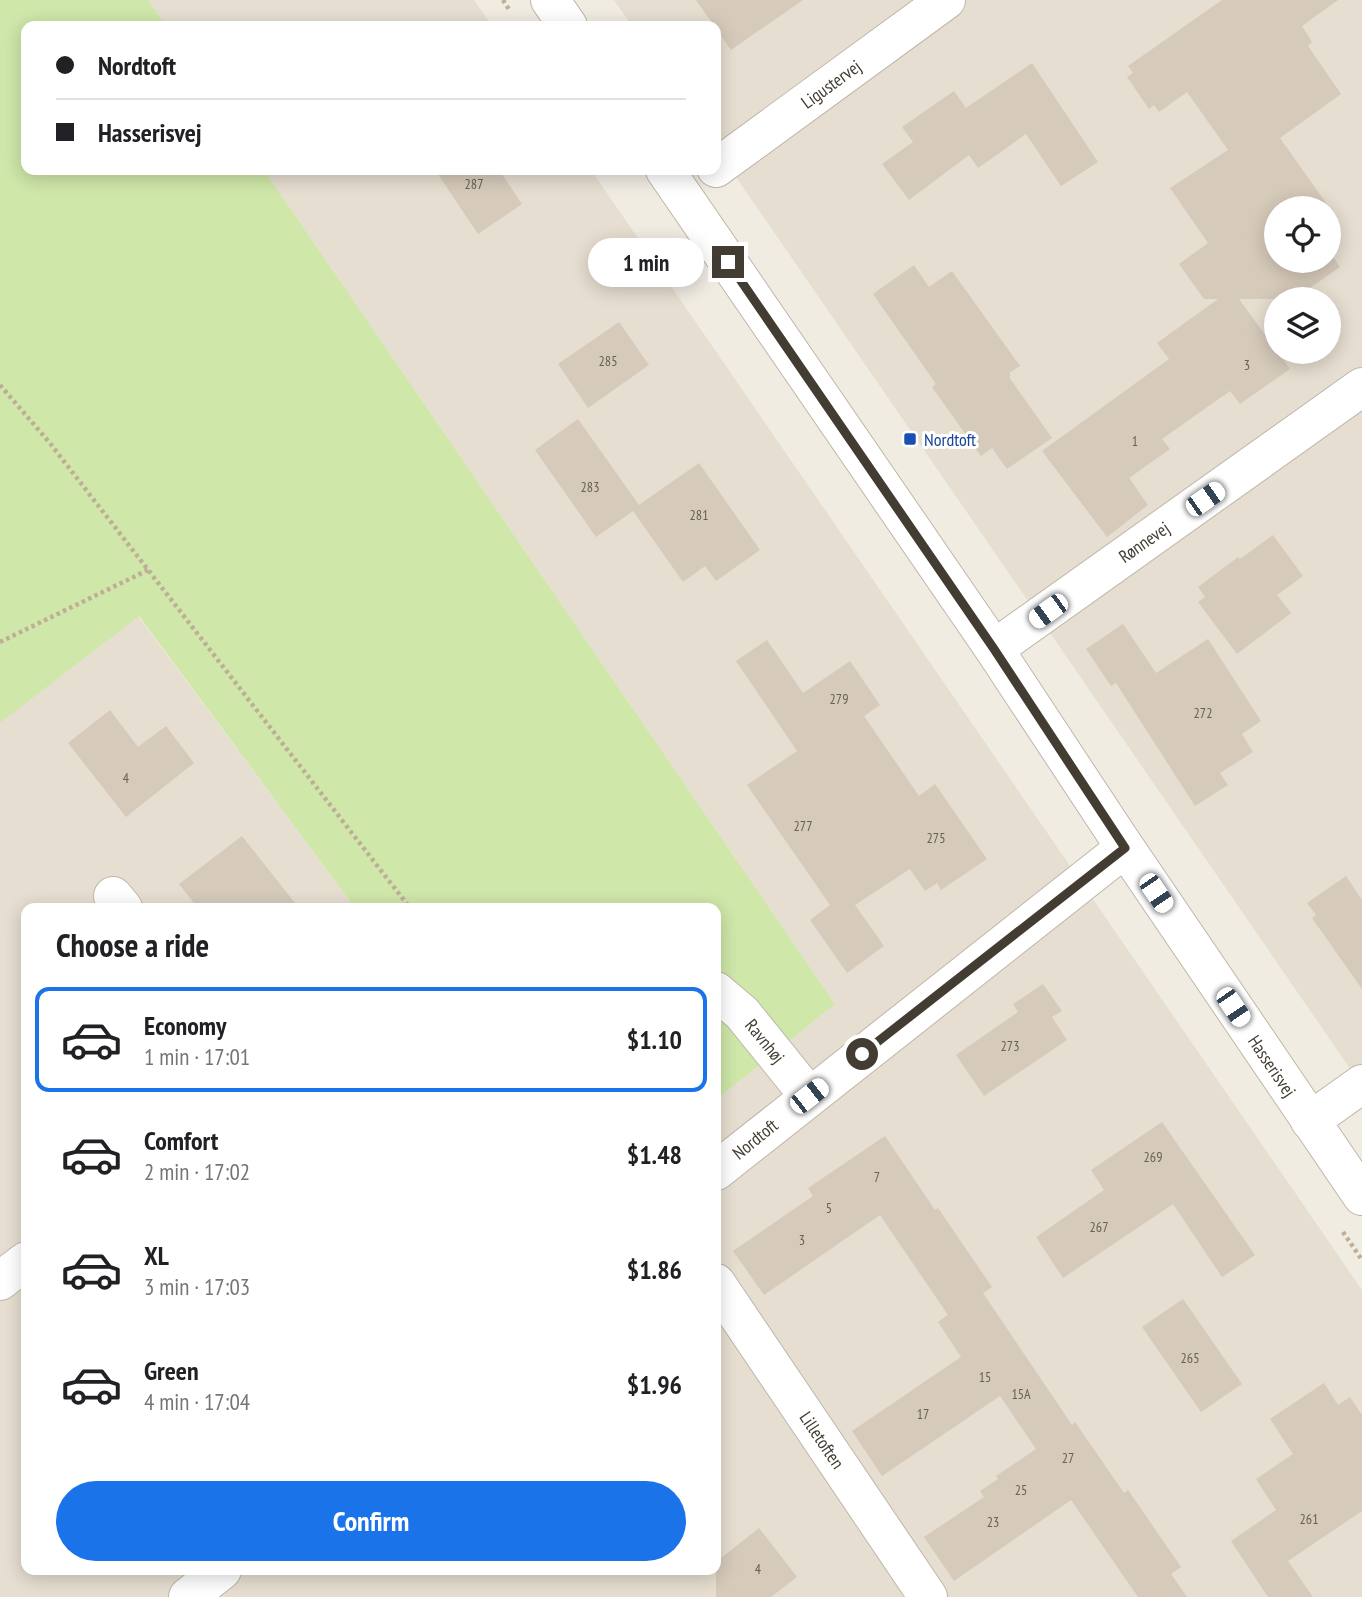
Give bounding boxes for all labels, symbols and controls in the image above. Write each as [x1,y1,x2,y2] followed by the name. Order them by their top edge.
[98,49,176,82] text: Nordtoft
[797,55,865,113] street label: Ligustervej
[98,116,202,149] text: Hasserisvej
[465,175,483,193] house number: 287
[1264,196,1341,364] map controls
[1264,196,1341,273] button: locate
[588,238,704,286] callout: 1 min
[712,246,744,278] route end
[623,248,669,277] text: 1 min
[1264,287,1341,364] button: layers
[599,352,617,370] house number: 285
[1244,356,1250,374] house number: 3
[924,428,976,451] place label: Nordtoft
[902,431,918,447] marker: Nordtoft
[1132,432,1138,450] house number: 1
[581,478,599,496] house number: 283
[1182,478,1229,520] car
[690,506,708,524] house number: 281
[1114,516,1174,568] street label: Rønnevej
[1025,590,1072,632] car
[830,690,848,708] house number: 279
[1194,704,1212,722] house number: 272
[123,769,130,787] house number: 4
[794,817,812,835] house number: 277
[927,829,945,847] house number: 275
[1136,870,1177,916] car
[56,924,209,966] text: Choose a ride
[1213,984,1254,1030] car
[60,1008,123,1071] icon: car
[144,1009,226,1042] text: Economy
[740,1014,790,1068] street label: Ravnhøj
[627,1023,682,1056] text: $1.10
[1243,1031,1301,1101] street label: Hasserisvej
[1001,1037,1019,1055] house number: 273
[846,1038,878,1070] route start
[144,1042,250,1071] text: 1 min · 17:01
[786,1075,833,1117] car
[728,1114,782,1164] street label: Nordtoft
[60,1123,123,1186] icon: car
[144,1124,218,1157] text: Comfort
[627,1138,682,1171] text: $1.48
[1144,1148,1162,1166] house number: 269
[144,1157,250,1186] text: 2 min · 17:02
[874,1168,880,1186] house number: 7
[826,1199,832,1217] house number: 5
[1090,1218,1108,1236] house number: 267
[799,1231,805,1249] house number: 3
[60,1238,123,1301] icon: car
[144,1239,169,1272] text: XL
[627,1253,682,1286] text: $1.86
[144,1272,250,1301] text: 3 min · 17:03
[1181,1349,1199,1367] house number: 265
[60,1353,123,1416] icon: car
[144,1354,199,1387] text: Green
[627,1368,682,1401] text: $1.96
[979,1368,991,1386] house number: 15
[1011,1385,1031,1403] house number: 15A
[144,1387,250,1416] text: 4 min · 17:04
[917,1405,929,1423] house number: 17
[795,1407,849,1473] street label: Lilletoften
[1062,1449,1074,1467] house number: 27
[56,1481,686,1561] button: Confirm
[1015,1481,1027,1499] house number: 25
[1300,1510,1318,1528] house number: 261
[987,1513,999,1531] house number: 23
[755,1560,762,1578] house number: 4

